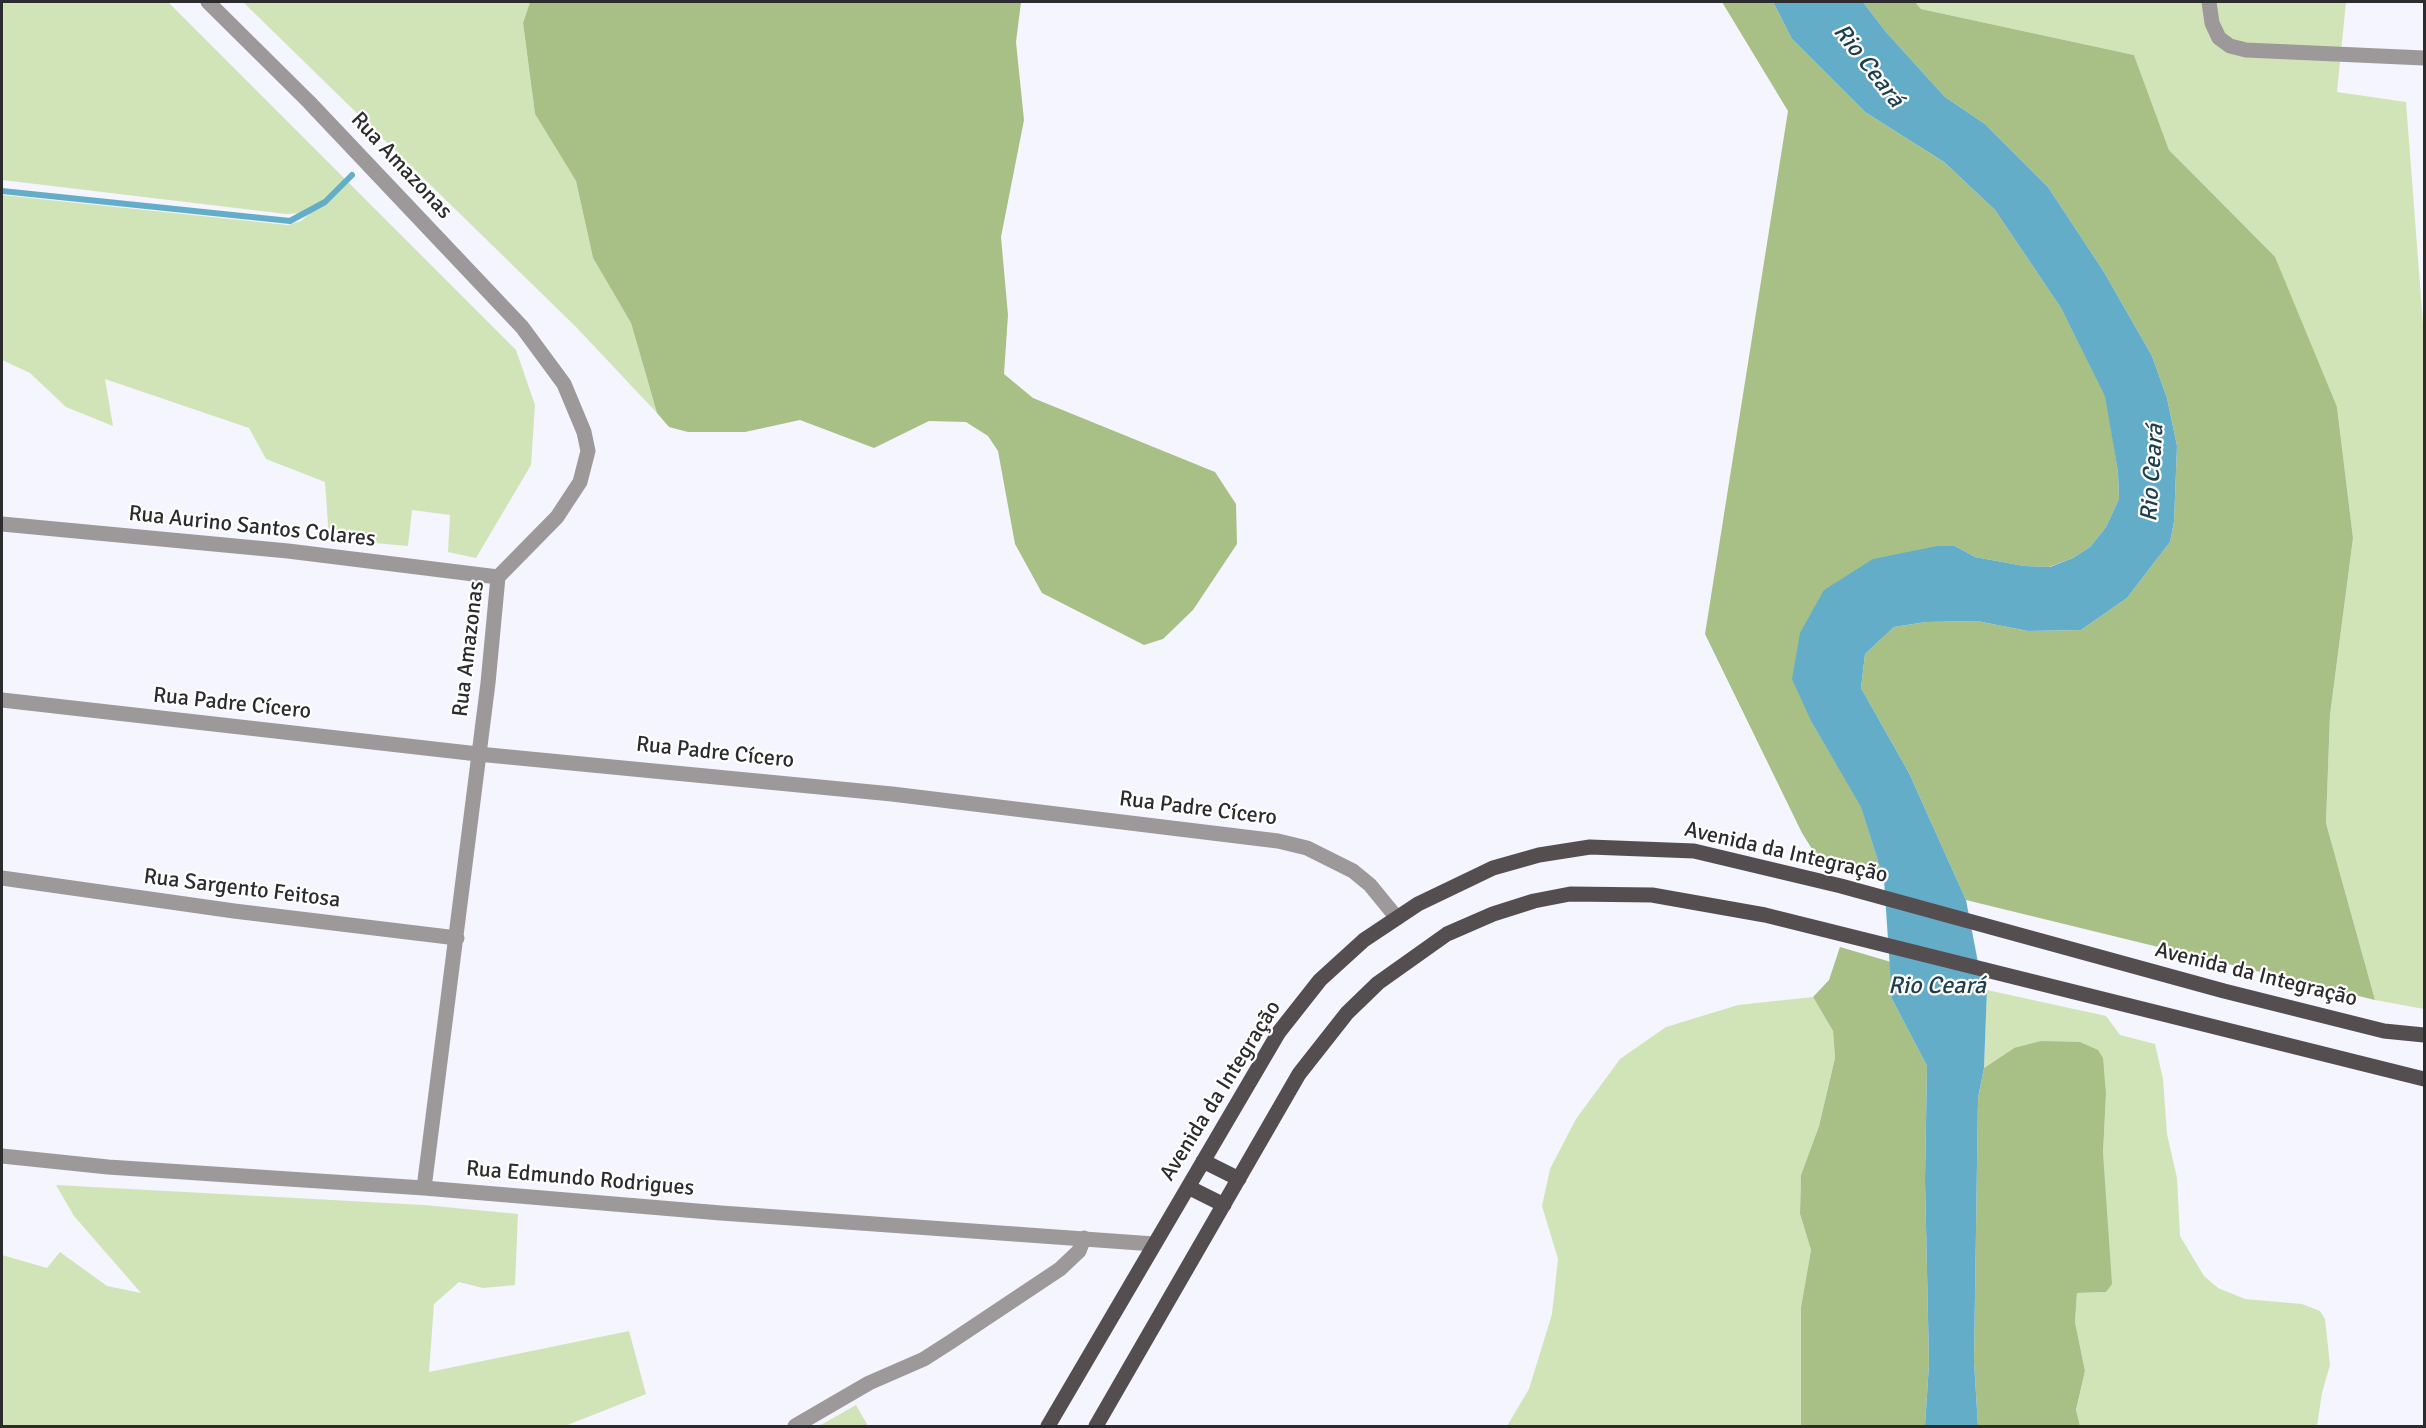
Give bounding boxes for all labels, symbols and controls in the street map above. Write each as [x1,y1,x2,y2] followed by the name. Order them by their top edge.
[1826,19,1910,113] water label: Rio Ceará
[345,107,457,225] street label: Rua Amazonas
[2135,423,2171,523] water label: Rio Ceará
[127,501,377,553] street label: Rua Aurino Santos Colares
[448,580,490,718] street label: Rua Amazonas
[152,683,312,725] street label: Rua Padre Cícero
[635,732,795,774] street label: Rua Padre Cícero
[1118,786,1278,832] street label: Rua Padre Cícero
[1682,817,1890,889] street label: Avenida da Integração
[142,864,342,914] street label: Rua Sargento Feitosa
[2152,937,2360,1013] street label: Avenida da Integração
[1888,973,1986,1001] water label: Rio Ceará
[1155,996,1287,1186] street label: Avenida da Integração
[465,1156,695,1202] street label: Rua Edmundo Rodrigues

